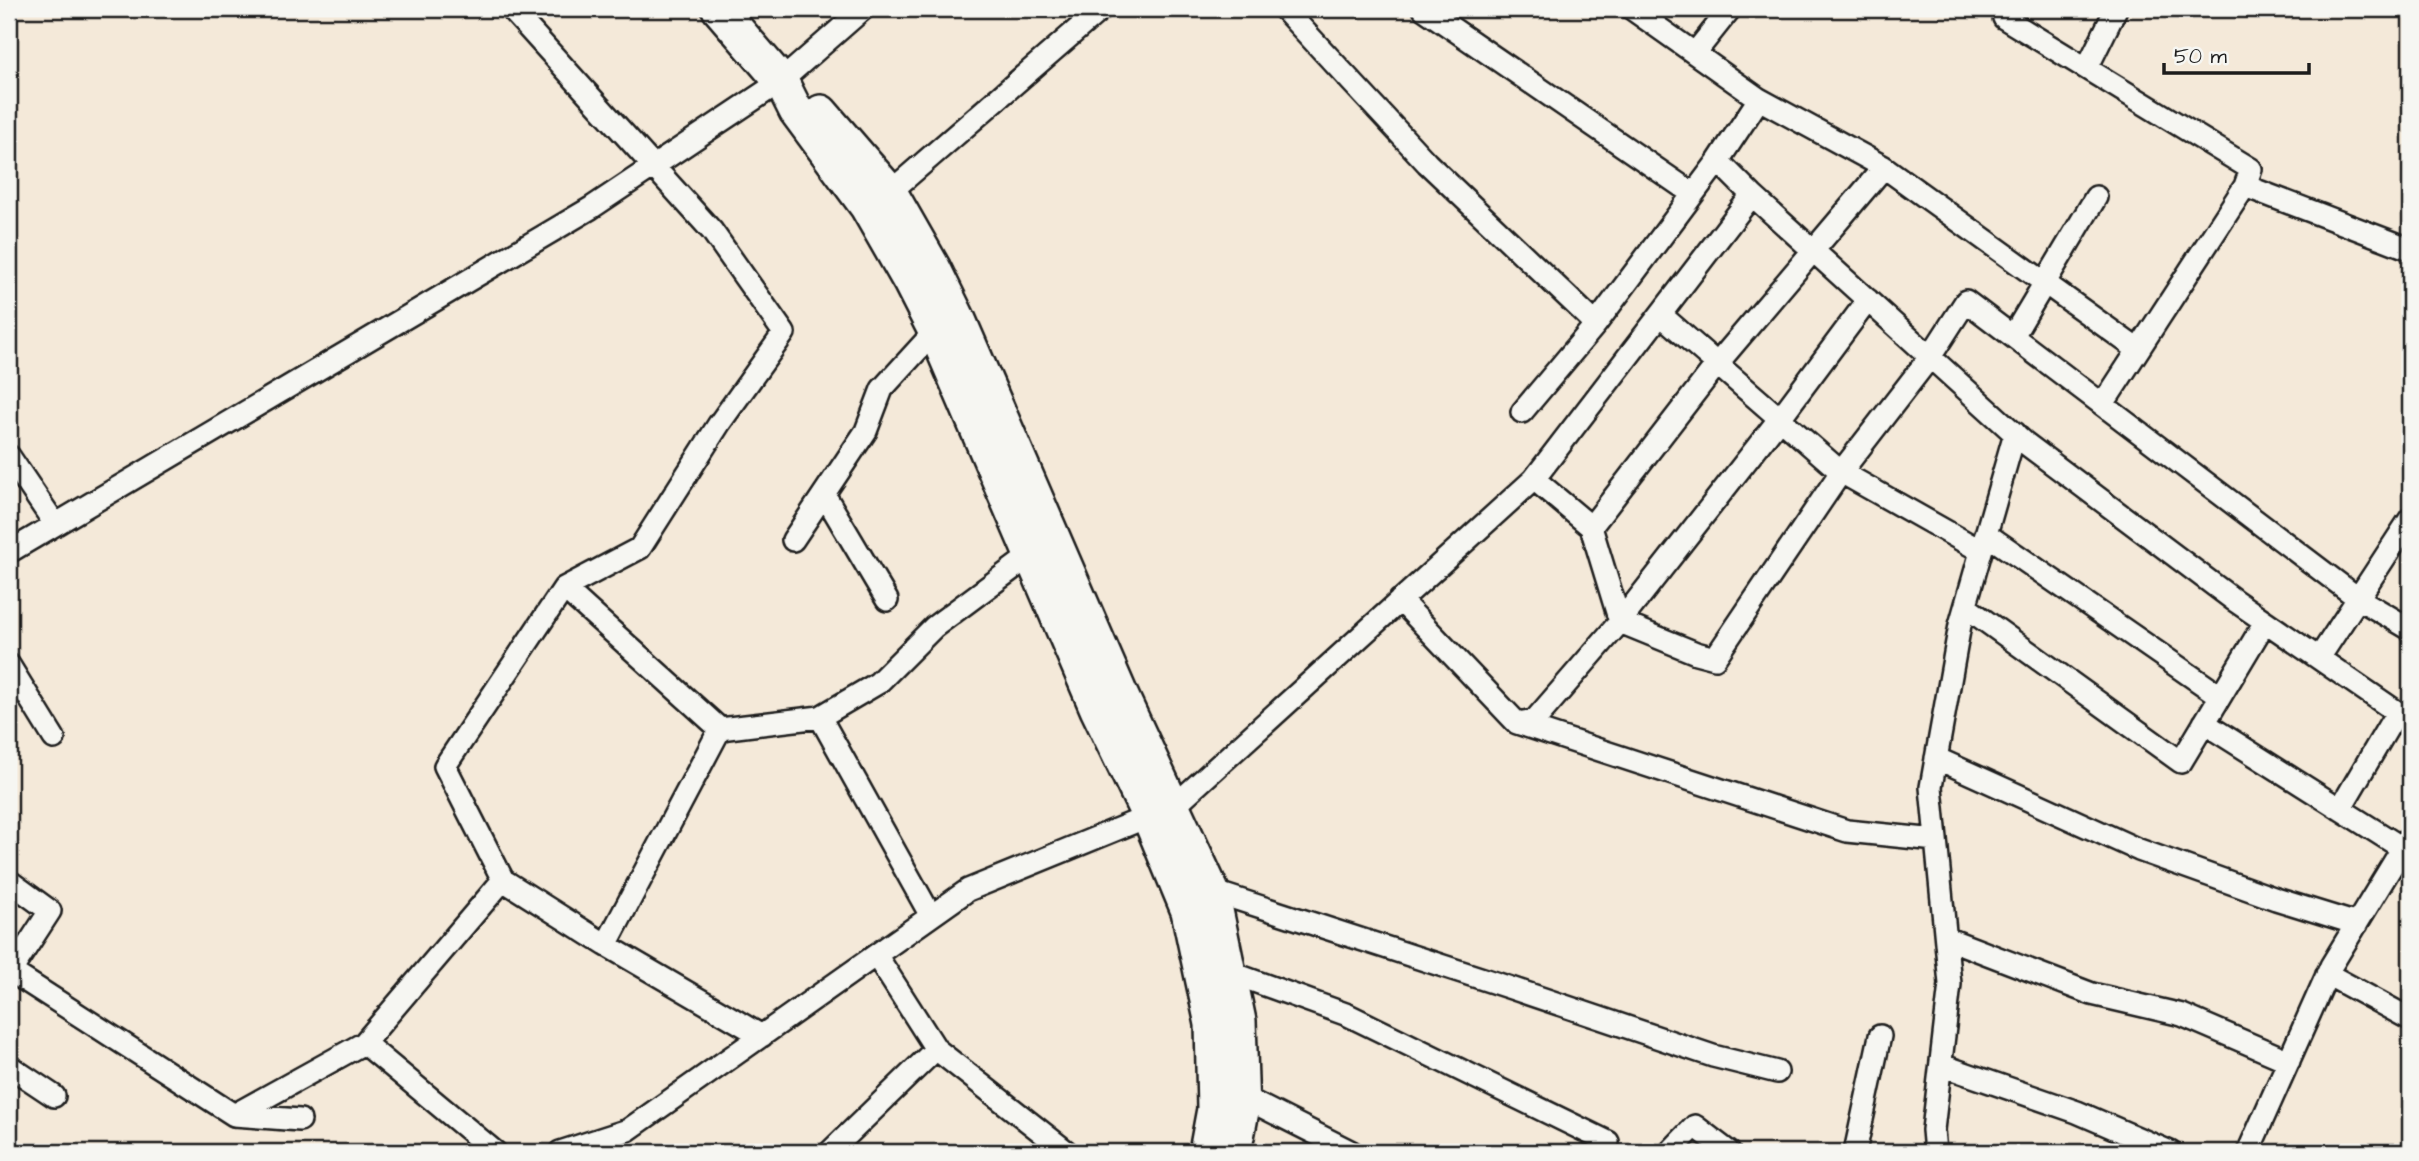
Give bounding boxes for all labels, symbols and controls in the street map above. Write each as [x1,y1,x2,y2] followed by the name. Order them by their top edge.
[2164,32,2309,76] scale bar
[2174,42,2228,71] text: 50 m

